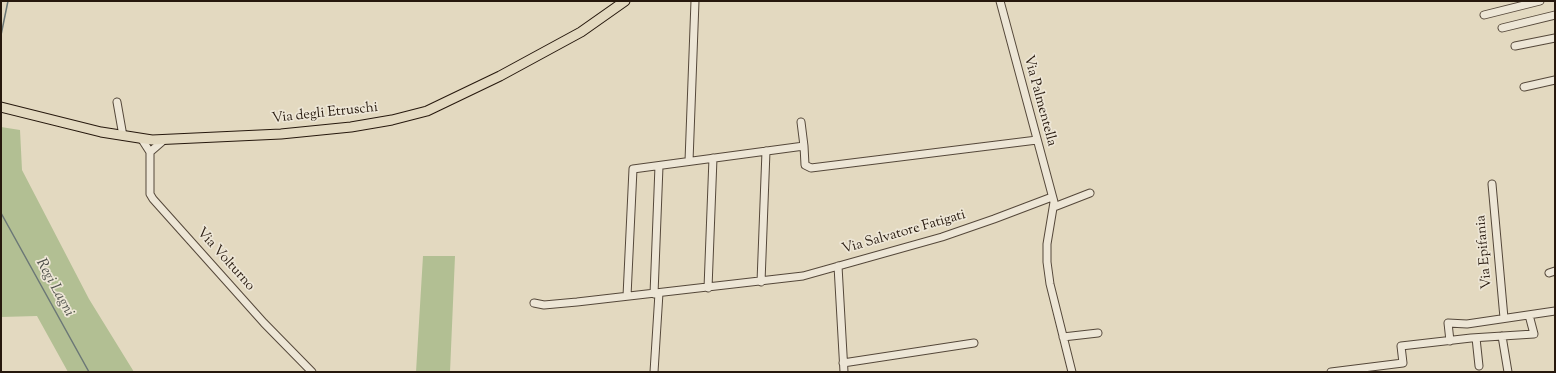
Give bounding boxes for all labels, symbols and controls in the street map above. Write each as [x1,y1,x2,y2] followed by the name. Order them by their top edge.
[1019,54,1059,148] street label: Via Palmentella
[271,100,379,128] street label: Via degli Etruschi
[840,207,968,259] street label: Via Salvatore Fatigati
[1473,214,1497,290] street label: Via Epifania
[192,225,258,295] street label: Via Volturno
[31,256,77,320] water label: Regi Lagni

